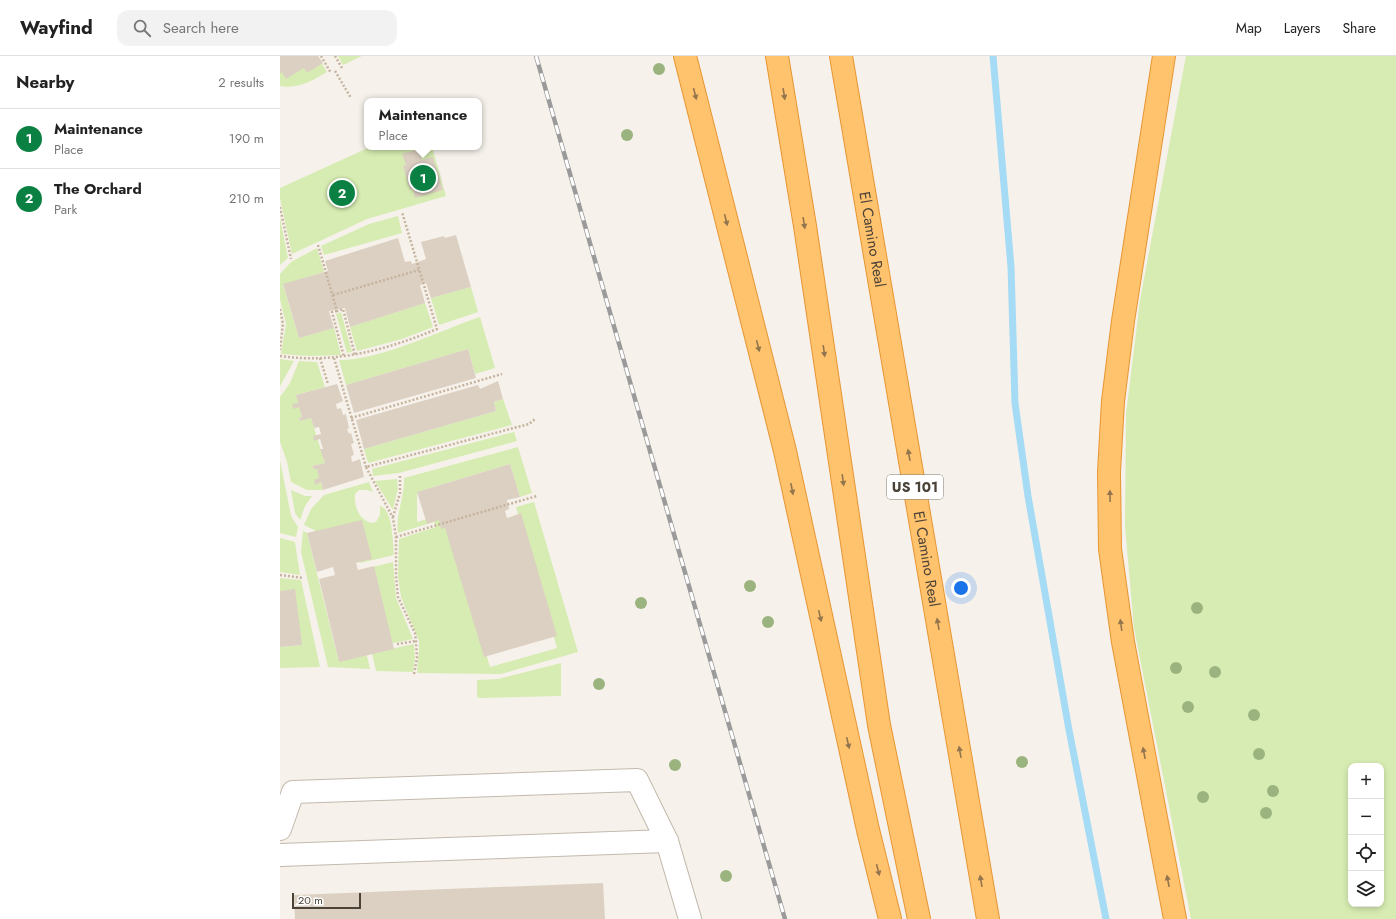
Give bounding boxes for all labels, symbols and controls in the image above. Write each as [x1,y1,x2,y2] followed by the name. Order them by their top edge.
[117,10,397,46] search box
[20,14,93,41] text: Wayfind
[131,17,153,39] icon: search
[163,17,239,39] text: Search here
[1236,18,1262,38] text: Map
[1284,18,1320,38] text: Layers
[1342,18,1376,38] text: Share
[16,70,74,94] text: Nearby
[218,73,264,92] text: 2 results
[692,88,698,100] one-way arrow
[781,88,787,101] one-way arrow
[364,98,482,150] popup
[379,104,467,126] text: Maintenance
[54,118,143,140] text: Maintenance
[379,126,408,145] text: Place
[26,129,32,148] text: 1
[229,129,264,148] text: 190 m
[54,140,83,159] text: Place
[410,163,436,193] pin: 1
[54,178,142,200] text: The Orchard
[329,178,355,208] pin: 2
[25,189,33,208] text: 2
[229,189,264,208] text: 210 m
[853,190,891,289] street label: El Camino Real
[54,200,77,219] text: Park
[724,214,730,226] one-way arrow
[802,217,808,229] one-way arrow
[756,340,762,352] one-way arrow
[821,345,827,357] one-way arrow
[906,448,912,461] one-way arrow
[840,474,846,486] one-way arrow
[887,475,943,499] road number: US 101
[789,483,795,495] one-way arrow
[1106,490,1113,502] one-way arrow
[908,509,946,608] street label: El Camino Real
[951,578,971,598] your location
[817,610,823,622] one-way arrow
[935,618,941,630] one-way arrow
[1118,619,1124,631] one-way arrow
[846,737,852,749] one-way arrow
[957,746,963,758] one-way arrow
[1141,747,1147,759] one-way arrow
[1348,763,1384,907] map controls
[1348,763,1384,799] button: +
[1348,799,1384,835] button: −
[1348,835,1384,871] button: locate
[875,863,881,876] one-way arrow
[1348,871,1384,907] button: layers
[978,874,984,887] one-way arrow
[1165,875,1171,887] one-way arrow
[292,891,361,910] scale bar
[298,892,323,908] text: 20 m

